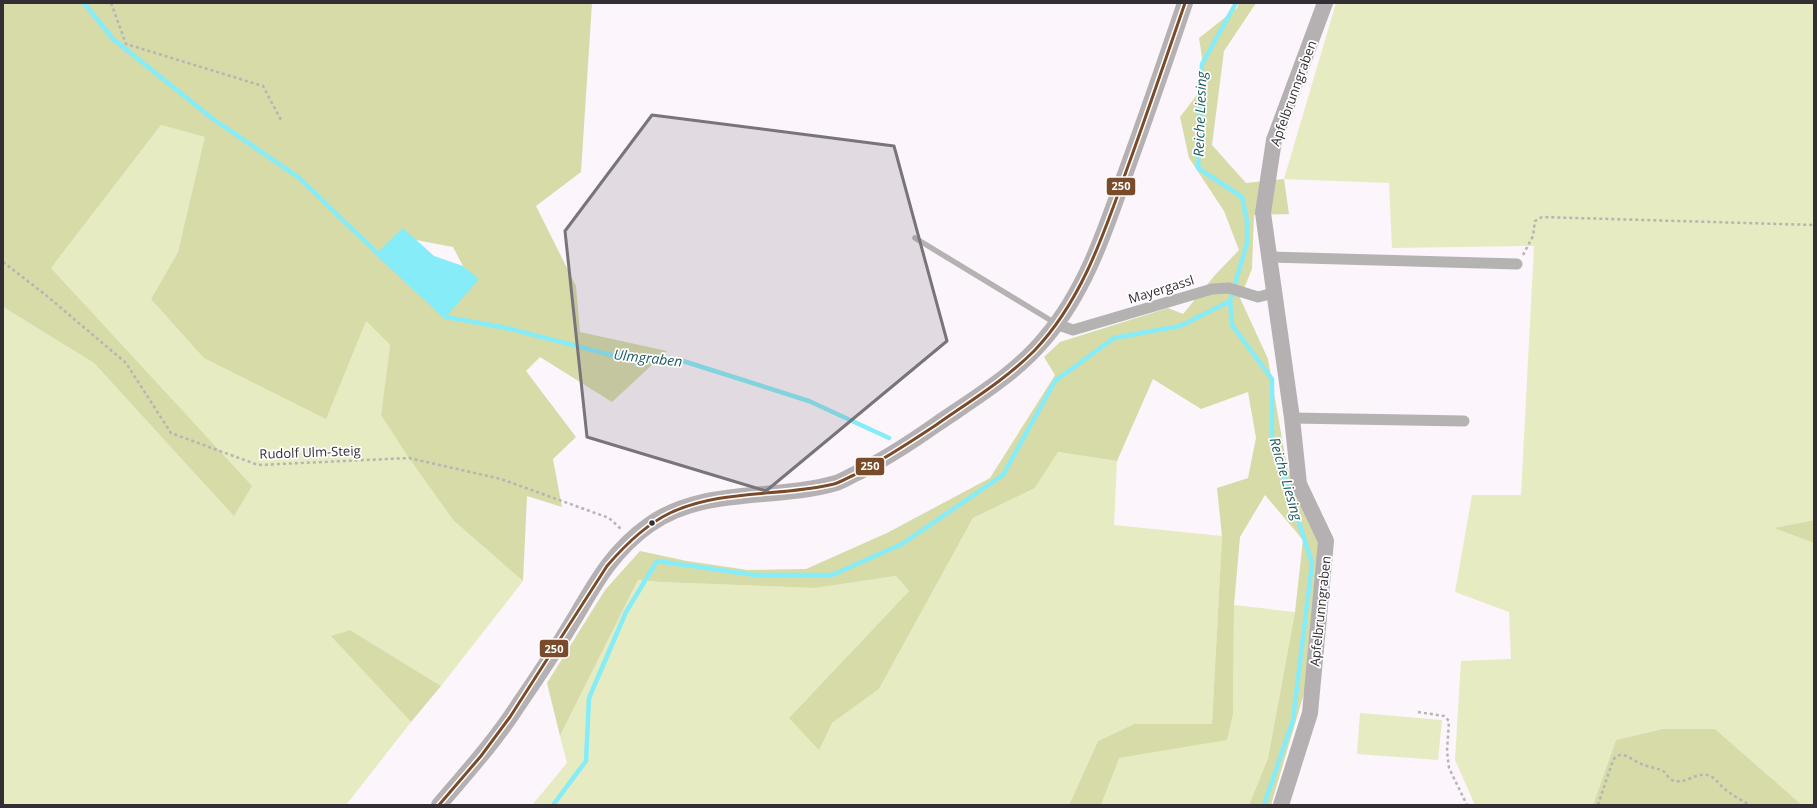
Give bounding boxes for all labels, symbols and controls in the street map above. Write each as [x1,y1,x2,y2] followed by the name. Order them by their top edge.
[1266,38,1320,148] street label: Apfelbrunngraben
[1189,70,1211,157] water label: Reiche Liesing
[1106,177,1136,196] line badge: 250
[1112,178,1130,193] text: 250
[1126,270,1196,308] street label: Mayergassl
[613,344,683,371] water label: Ulmgraben
[1266,435,1308,523] water label: Reiche Liesing
[259,441,361,463] street label: Rudolf Ulm-Steig
[855,457,885,476] line badge: 250
[861,458,879,473] text: 250
[647,518,657,528] unlabelled marker
[1305,555,1335,667] street label: Apfelbrunngraben
[539,639,569,658] line badge: 250
[545,641,563,656] text: 250

